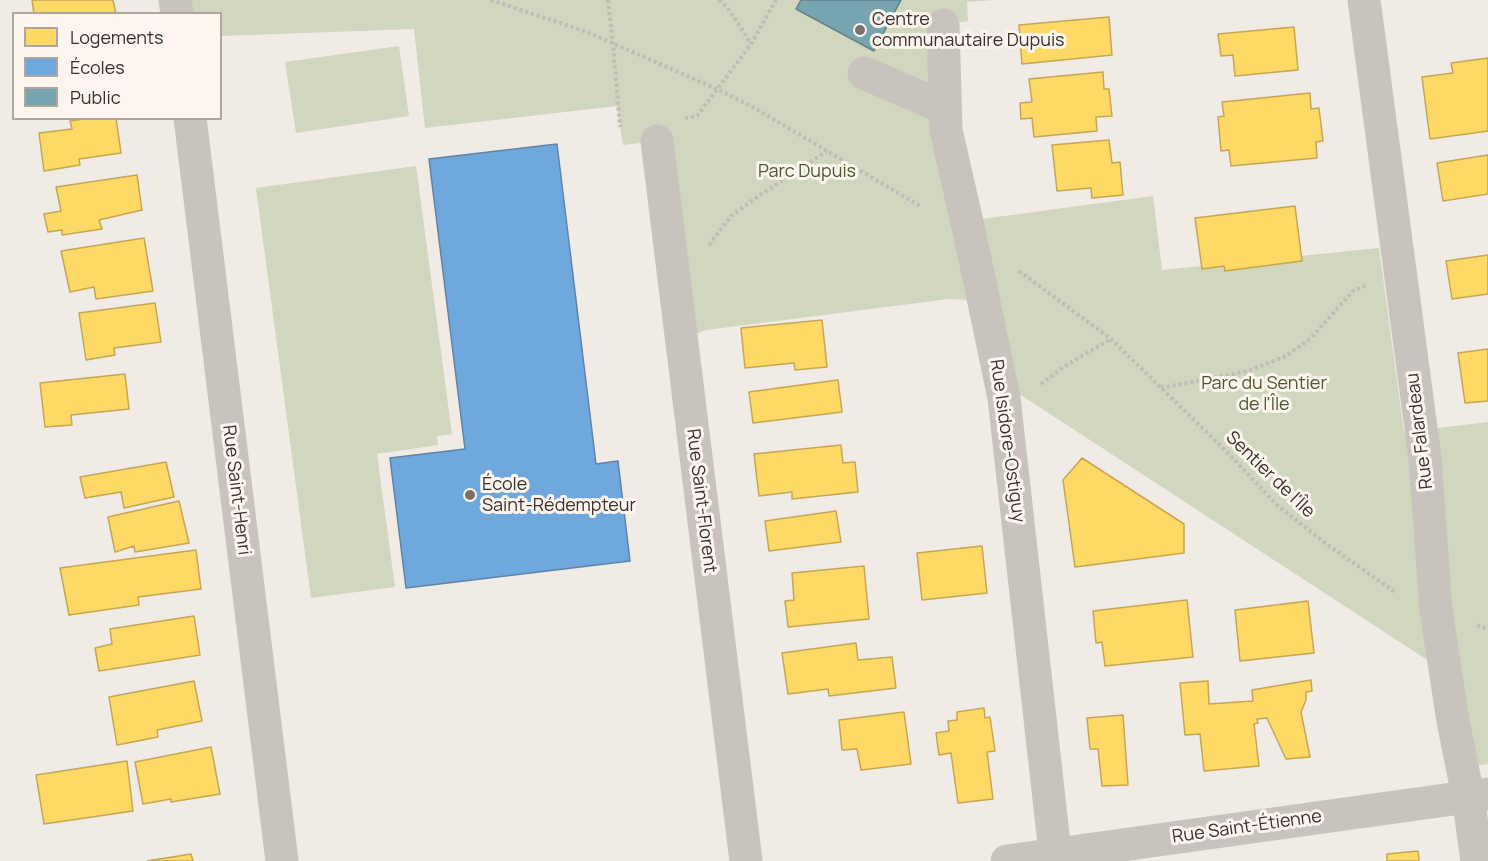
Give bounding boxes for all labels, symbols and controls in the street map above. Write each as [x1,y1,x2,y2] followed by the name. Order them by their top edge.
[872,9,1065,52] place label: Centre communautaire Dupuis
[12,12,222,120] legend
[853,23,867,37] marker: Centre communautaire Dupuis
[70,25,164,49] text: Logements
[70,55,125,79] text: Écoles
[70,85,121,109] text: Public
[758,161,856,183] park label: Parc Dupuis
[985,358,1029,524] street label: Rue Isidore-Ostiguy
[1402,372,1438,490] street label: Rue Falardeau
[1201,373,1327,416] park label: Parc du Sentier de l'Île
[217,424,255,556] street label: Rue Saint-Henri
[1221,427,1319,523] street label: Sentier de l'Île
[681,428,721,574] street label: Rue Saint-Florent
[482,474,636,516] place label: École Saint-Rédempteur
[463,488,477,502] marker: École Saint-Rédempteur
[1171,806,1323,848] street label: Rue Saint-Étienne

